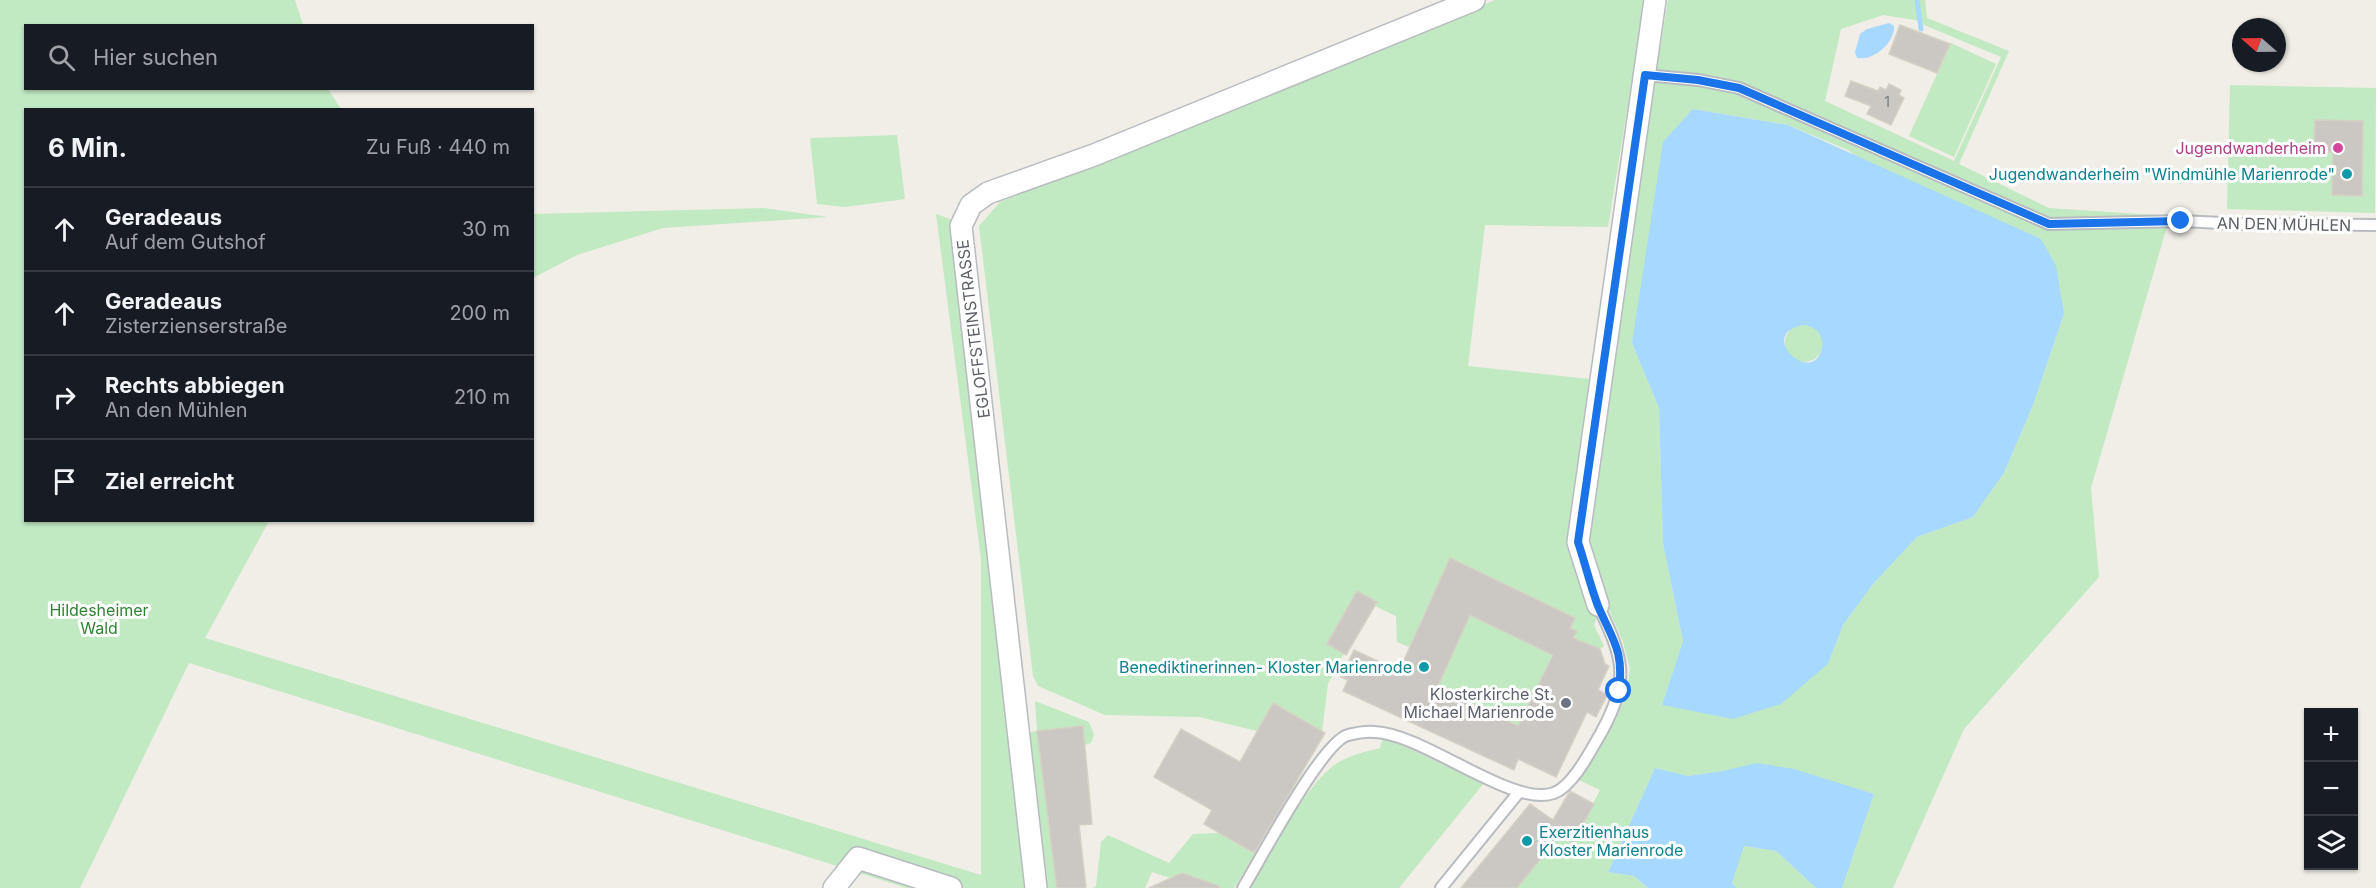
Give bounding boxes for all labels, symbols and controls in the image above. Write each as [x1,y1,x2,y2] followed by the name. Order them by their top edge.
[2232,18,2286,72] north arrow
[24,24,534,90] search box
[45,41,78,74] icon: search
[93,44,218,70] text: Hier suchen
[1884,93,1890,110] house number: 1
[48,132,127,163] text: 6 Min.
[366,135,510,159] text: Zu Fuß · 440 m
[2175,138,2326,158] place label: Jugendwanderheim
[2331,141,2345,155] marker: Jugendwanderheim
[1989,164,2335,184] place label: Jugendwanderheim "Windmühle Marienrode"
[2340,167,2354,181] marker: Jugendwanderheim "Windmühle Marienrode"
[105,204,222,230] text: Geradeaus
[2167,207,2193,233] route end
[48,213,81,246] icon: ahead
[2217,213,2351,235] street label: AN DEN MÜHLEN
[462,217,510,241] text: 30 m
[105,230,266,254] text: Auf dem Gutshof
[952,238,994,420] street label: EGLOFFSTEINSTRASSE
[105,288,222,314] text: Geradeaus
[48,297,81,330] icon: ahead
[449,301,510,325] text: 200 m
[105,314,287,338] text: Zisterzienserstraße
[105,372,285,398] text: Rechts abbiegen
[48,381,81,414] icon: right
[454,385,510,409] text: 210 m
[105,398,248,422] text: An den Mühlen
[48,465,81,498] icon: arrive
[105,468,234,494] text: Ziel erreicht
[49,600,149,638] park label: Hildesheimer Wald
[1119,657,1412,677] place label: Benediktinerinnen- Kloster Marienrode
[1417,660,1431,674] marker: Benediktinerinnen- Kloster Marienrode
[1605,677,1631,703] route start
[1404,684,1554,722] place label: Klosterkirche St. Michael Marienrode
[1559,696,1573,710] marker: Klosterkirche St. Michael Marienrode
[2304,708,2358,870] map controls
[2304,708,2358,762] button: +
[2304,762,2358,816] button: −
[2304,816,2358,870] button: layers
[1539,822,1683,860] place label: Exerzitienhaus Kloster Marienrode
[1520,834,1534,848] marker: Exerzitienhaus Kloster Marienrode

